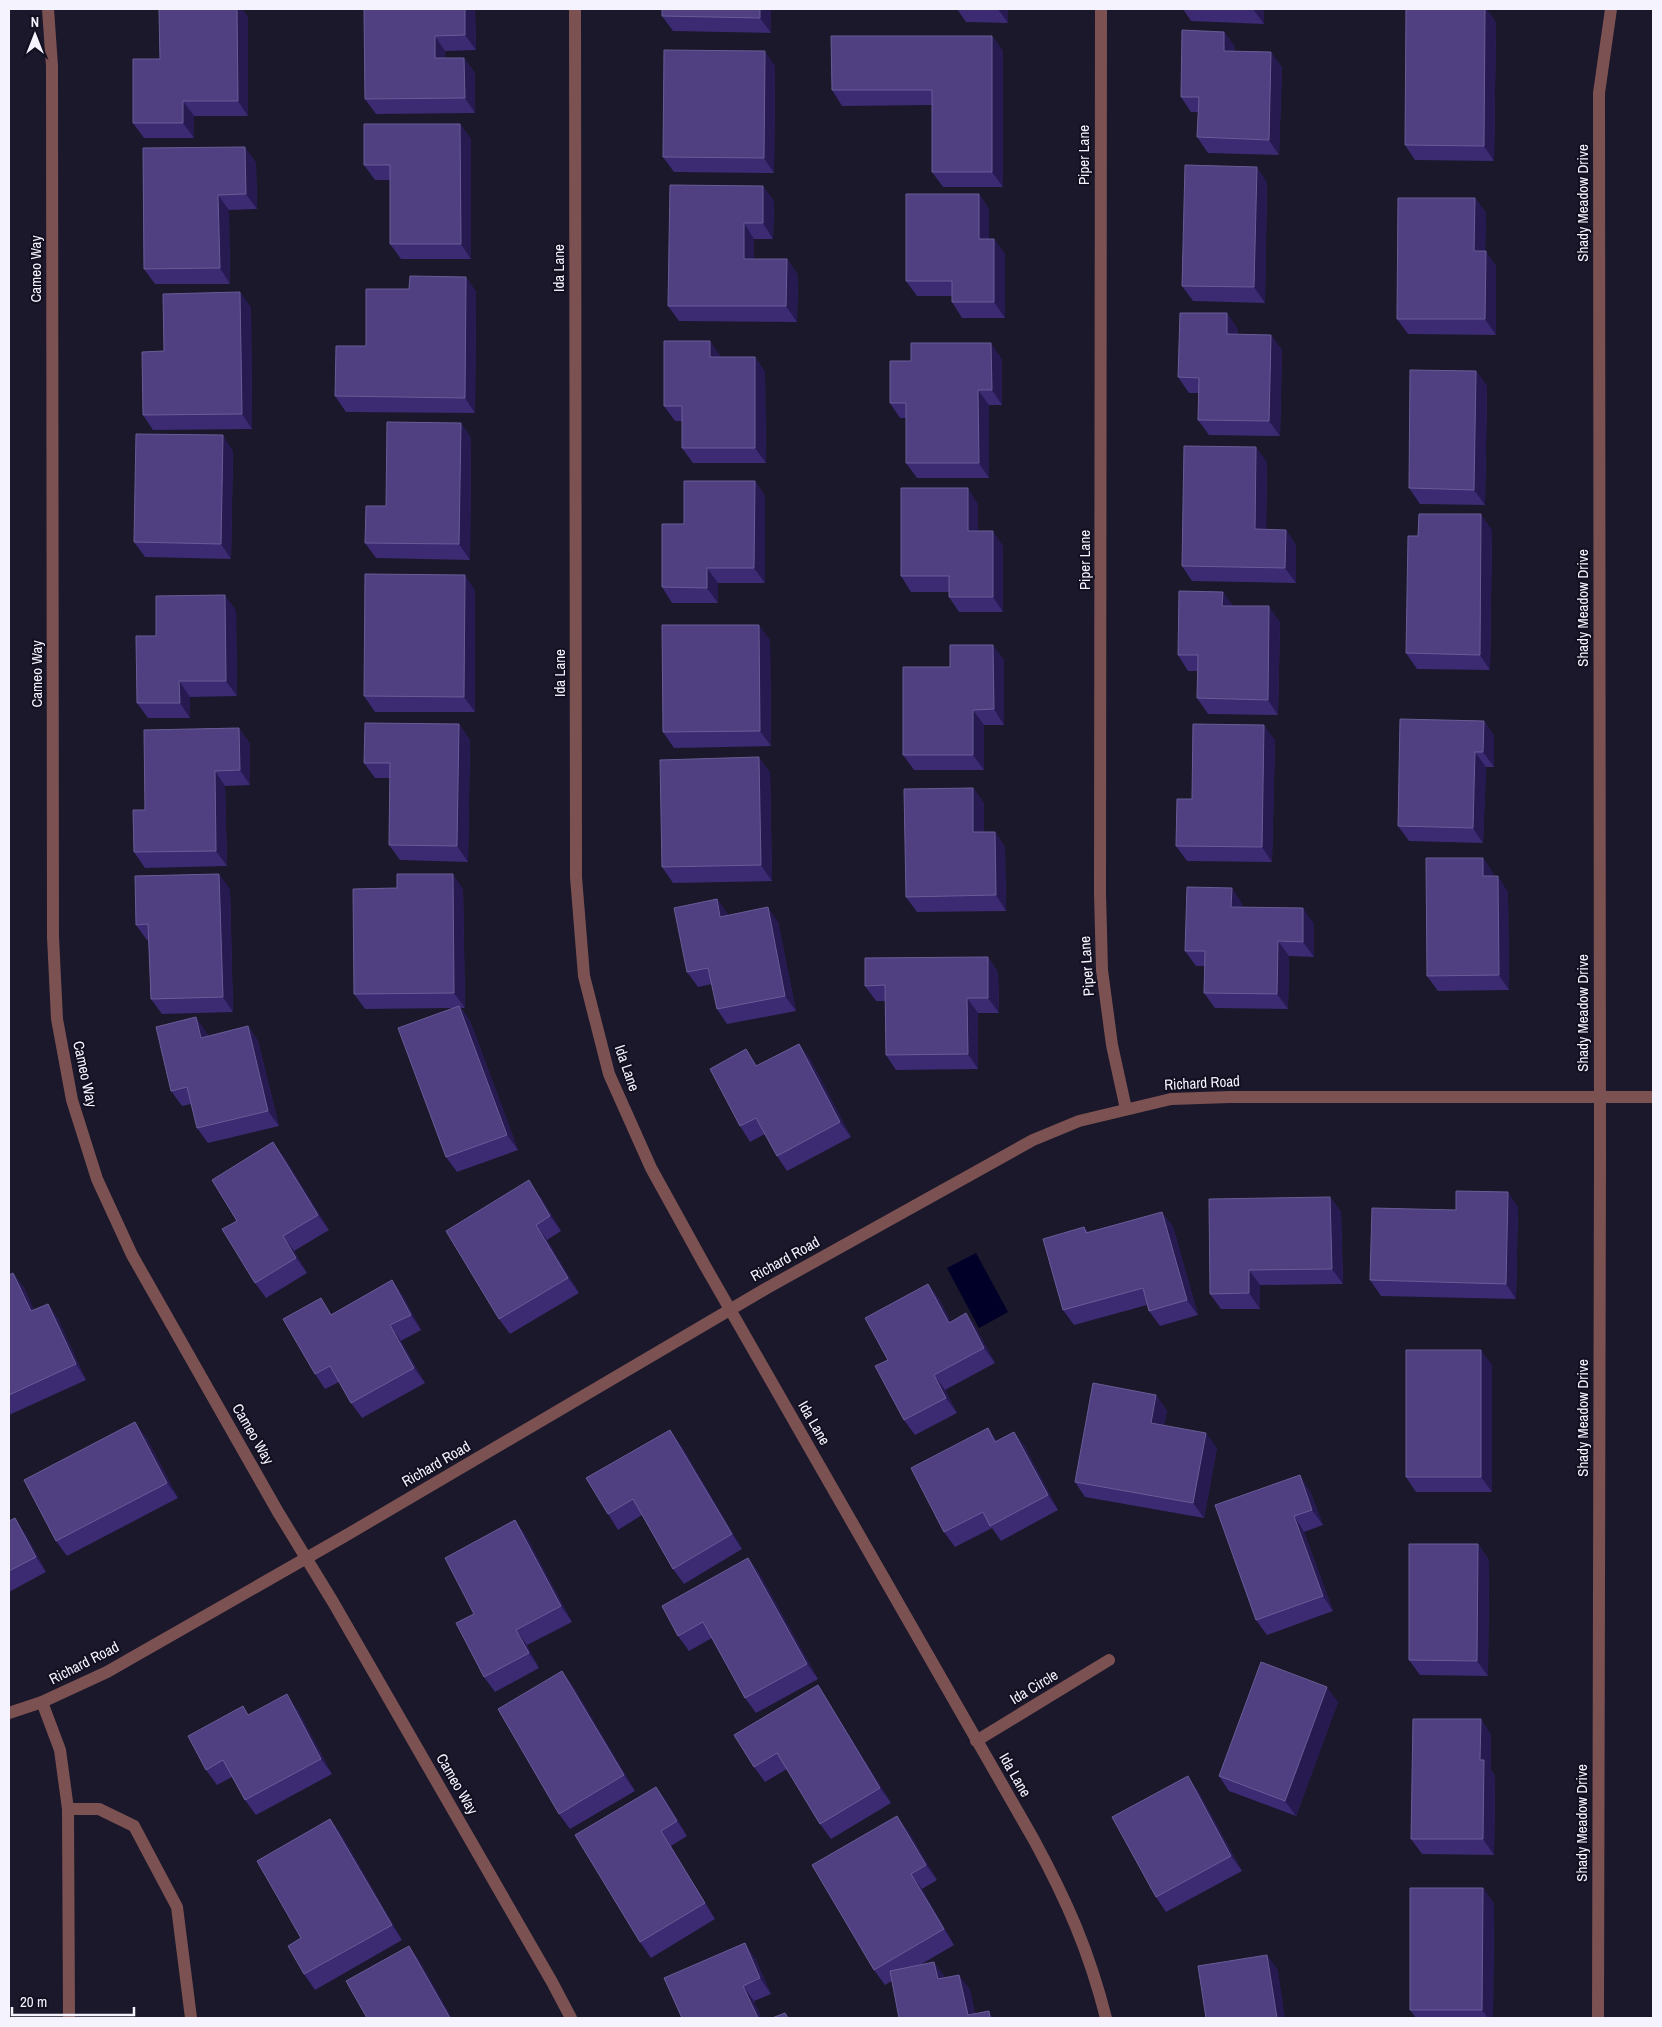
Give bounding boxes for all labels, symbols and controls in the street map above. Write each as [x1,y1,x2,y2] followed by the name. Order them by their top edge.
[10,10,60,60] north arrow
[31,13,39,31] text: N
[1073,125,1094,185] street label: Piper Lane
[1572,144,1593,262] street label: Shady Meadow Drive
[25,235,46,303] street label: Cameo Way
[548,244,569,292] street label: Ida Lane
[1074,530,1095,590] street label: Piper Lane
[1572,549,1593,667] street label: Shady Meadow Drive
[26,640,47,708] street label: Cameo Way
[549,649,570,697] street label: Ida Lane
[1074,935,1099,997] street label: Piper Lane
[1572,954,1593,1072] street label: Shady Meadow Drive
[68,1039,103,1110] street label: Cameo Way
[610,1042,645,1094] street label: Ida Lane
[1164,1070,1240,1095] street label: Richard Road
[746,1231,823,1286] street label: Richard Road
[1572,1359,1593,1477] street label: Shady Meadow Drive
[793,1397,836,1449] street label: Ida Lane
[228,1399,280,1469] street label: Cameo Way
[398,1436,474,1492] street label: Richard Road
[45,1636,122,1689] street label: Richard Road
[1006,1664,1062,1709] street label: Ida Circle
[432,1749,484,1819] street label: Cameo Way
[994,1749,1037,1801] street label: Ida Lane
[1571,1764,1592,1882] street label: Shady Meadow Drive
[12,1984,135,2016] scale bar
[20,1991,47,2012] text: 20 m

